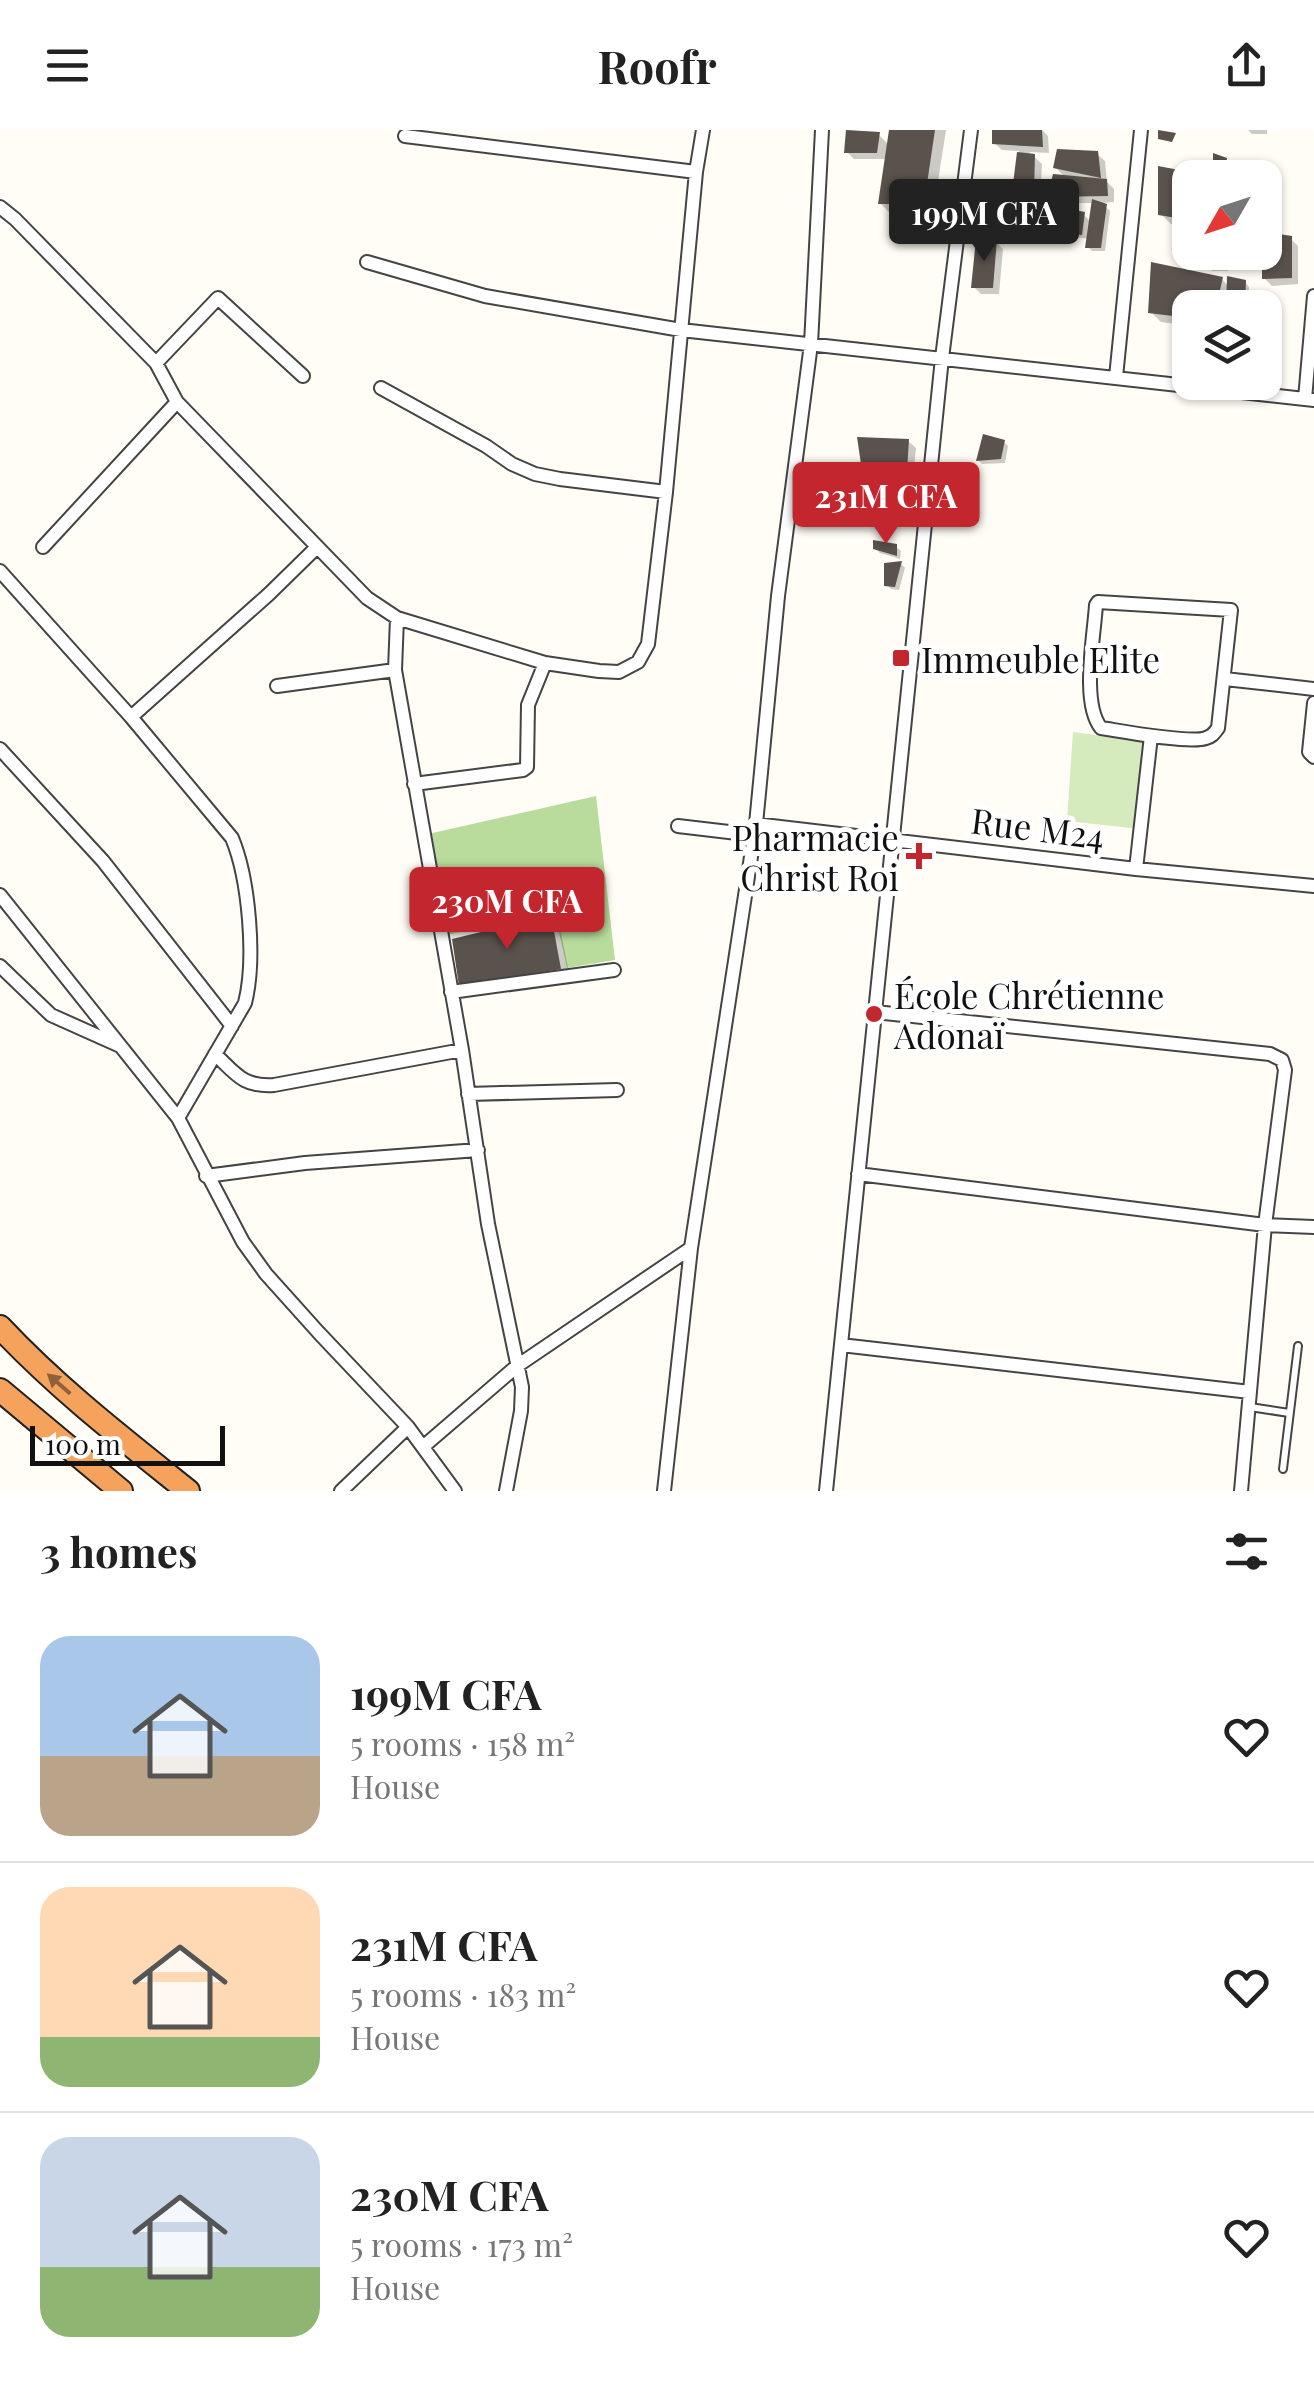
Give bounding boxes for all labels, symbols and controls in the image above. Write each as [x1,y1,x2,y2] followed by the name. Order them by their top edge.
[598,35,716,95] text: Roofr
[40,38,95,93] icon: menu
[1219,38,1274,93] icon: share
[1172,160,1282,270] north arrow
[1172,160,1282,400] map controls
[881,179,1087,264] pin: 199M CFA
[911,190,1057,233] text: 199M CFA
[1172,290,1282,400] button: layers
[783,462,989,547] pin: 231M CFA
[815,473,957,516] text: 231M CFA
[921,635,1160,682] place label: Immeuble Elite
[890,647,912,669] marker: Immeuble Elite
[969,796,1107,858] street label: Rue M24
[732,813,899,900] place label: Pharmacie Christ Roi
[908,845,930,867] marker: Pharmacie Christ Roi
[404,867,610,952] pin: 230M CFA
[431,878,583,921] text: 230M CFA
[893,971,1164,1058] place label: École Chrétienne Adonaï
[863,1003,885,1025] marker: École Chrétienne Adonaï
[47,1374,72,1396] one-way arrow
[30,1421,225,1466] scale bar
[45,1425,121,1462] text: 100 m
[40,1523,197,1579] text: 3 homes
[1219,1524,1274,1579] icon: filters
[350,1665,541,1721] text: 199M CFA
[120,1676,240,1796] icon: home
[1219,1709,1274,1764] icon: heart
[350,1721,575,1764] text: 5 rooms · 158 m²
[350,1764,440,1807] text: House
[350,1916,537,1972] text: 231M CFA
[120,1927,240,2047] icon: home
[1219,1960,1274,2015] icon: heart
[350,1972,576,2015] text: 5 rooms · 183 m²
[350,2015,440,2058] text: House
[350,2166,548,2222] text: 230M CFA
[120,2177,240,2297] icon: home
[1219,2210,1274,2265] icon: heart
[350,2222,573,2265] text: 5 rooms · 173 m²
[350,2265,440,2308] text: House

